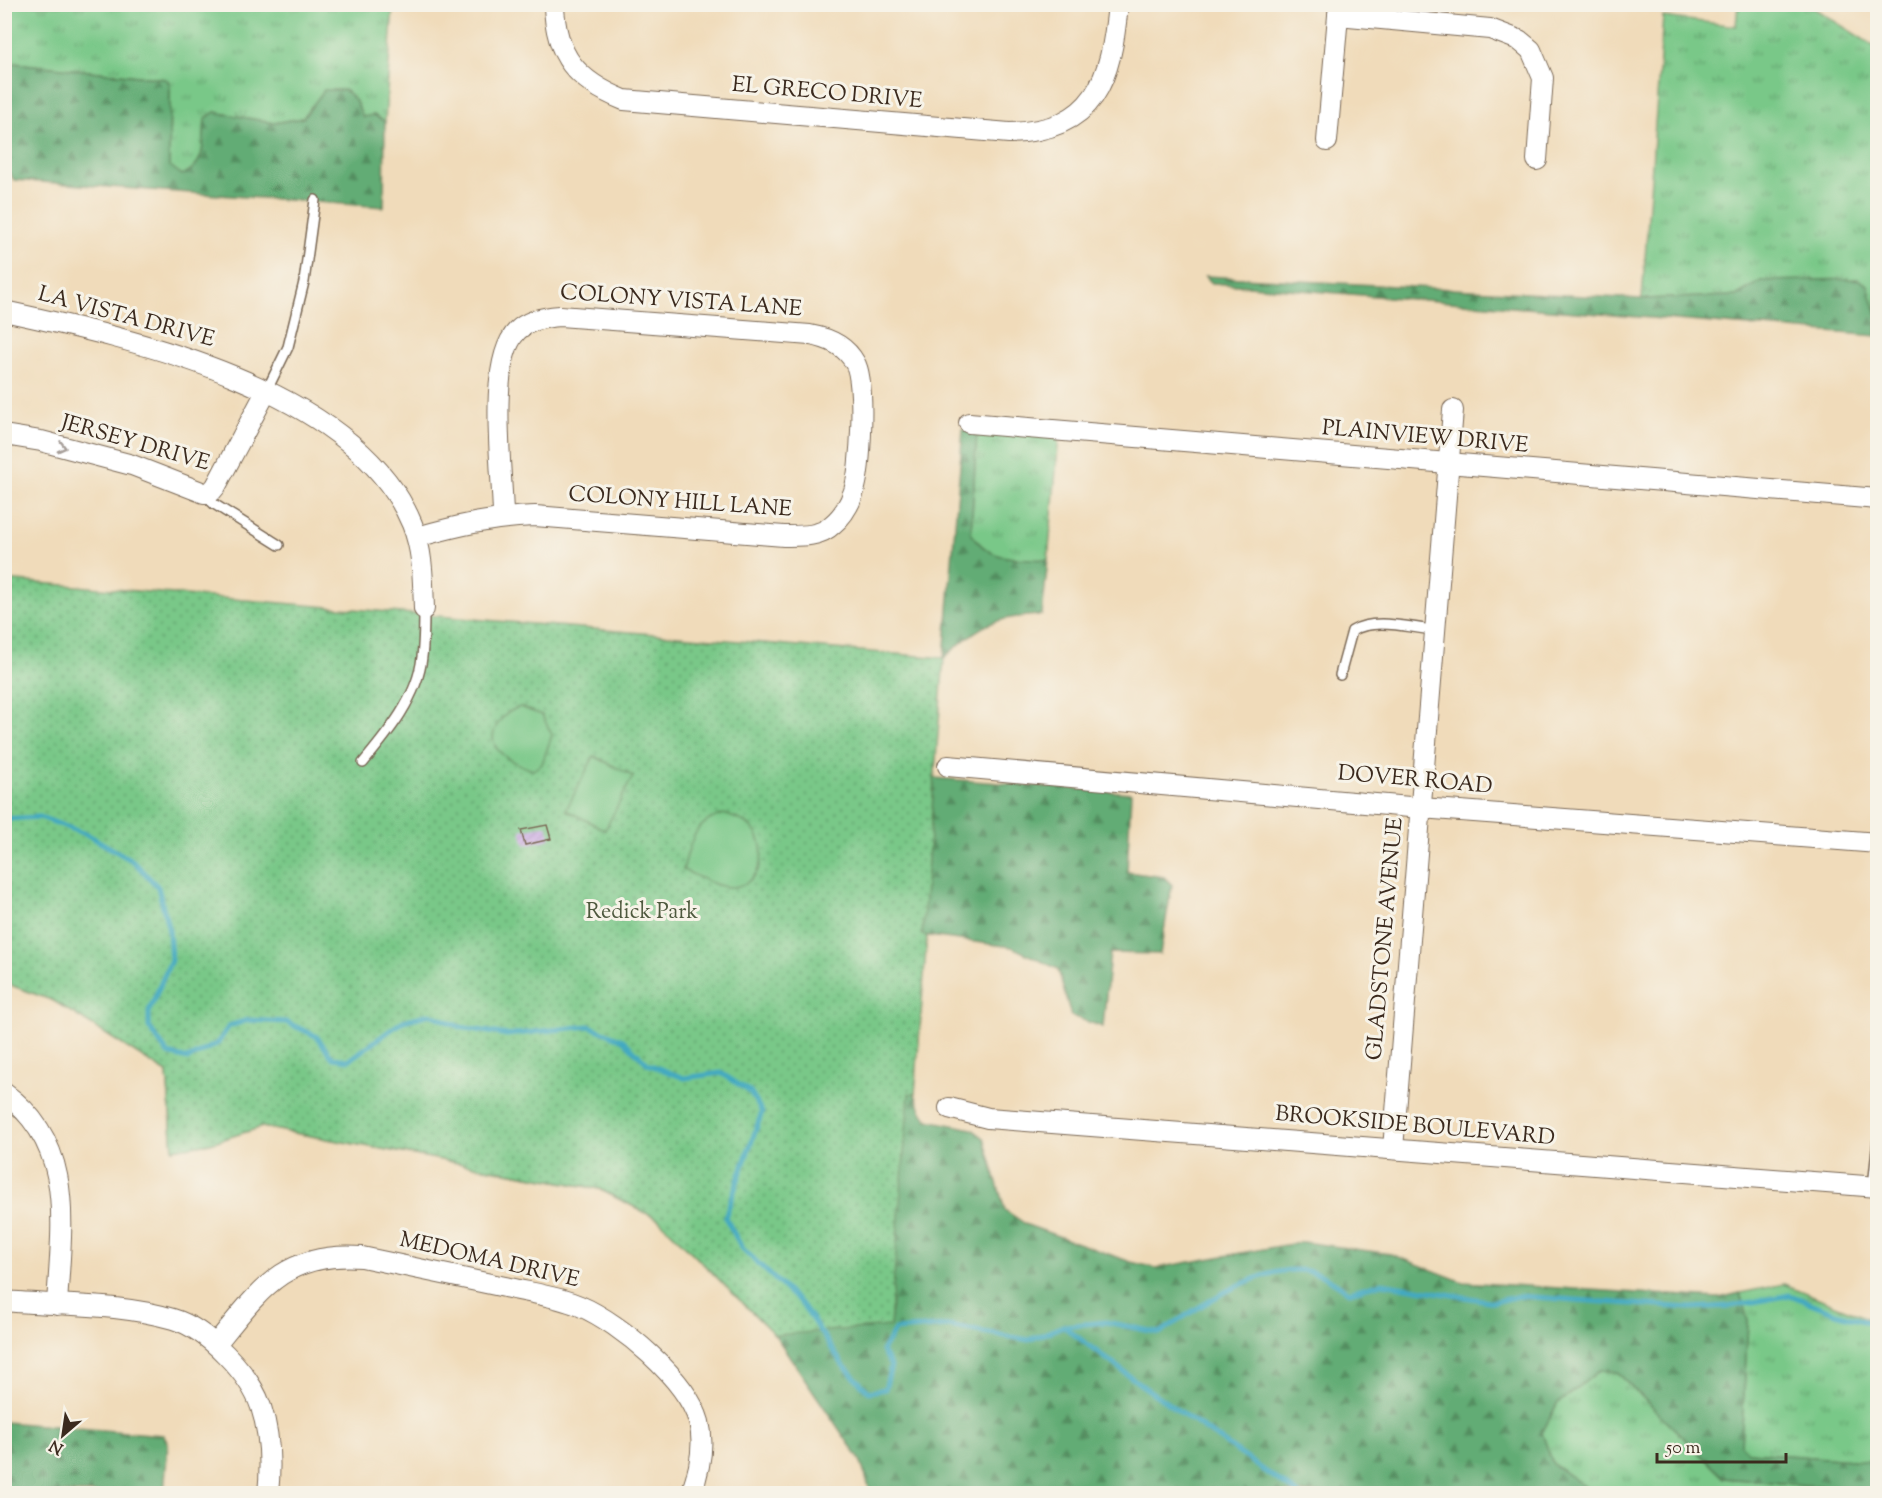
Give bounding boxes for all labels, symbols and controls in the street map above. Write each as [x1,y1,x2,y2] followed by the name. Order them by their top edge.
[730,70,924,118] street label: EL GRECO DRIVE
[559,278,803,326] street label: COLONY VISTA LANE
[34,279,218,357] street label: LA VISTA DRIVE
[56,407,213,481] street label: JERSEY DRIVE
[1320,413,1530,463] street label: PLAINVIEW DRIVE
[57,439,67,452] one-way arrow
[567,479,793,527] street label: COLONY HILL LANE
[1336,758,1494,804] street label: DOVER ROAD
[1359,816,1413,1062] street label: GLADSTONE AVENUE
[586,897,698,929] park label: Redick Park
[1274,1099,1556,1155] street label: BROOKSIDE BOULEVARD
[396,1225,582,1297] street label: MEDOMA DRIVE
[33,1405,93,1465] north arrow
[1657,1426,1786,1464] scale bar
[46,1433,68,1459] text: N
[1665,1436,1701,1462] text: 50 m

